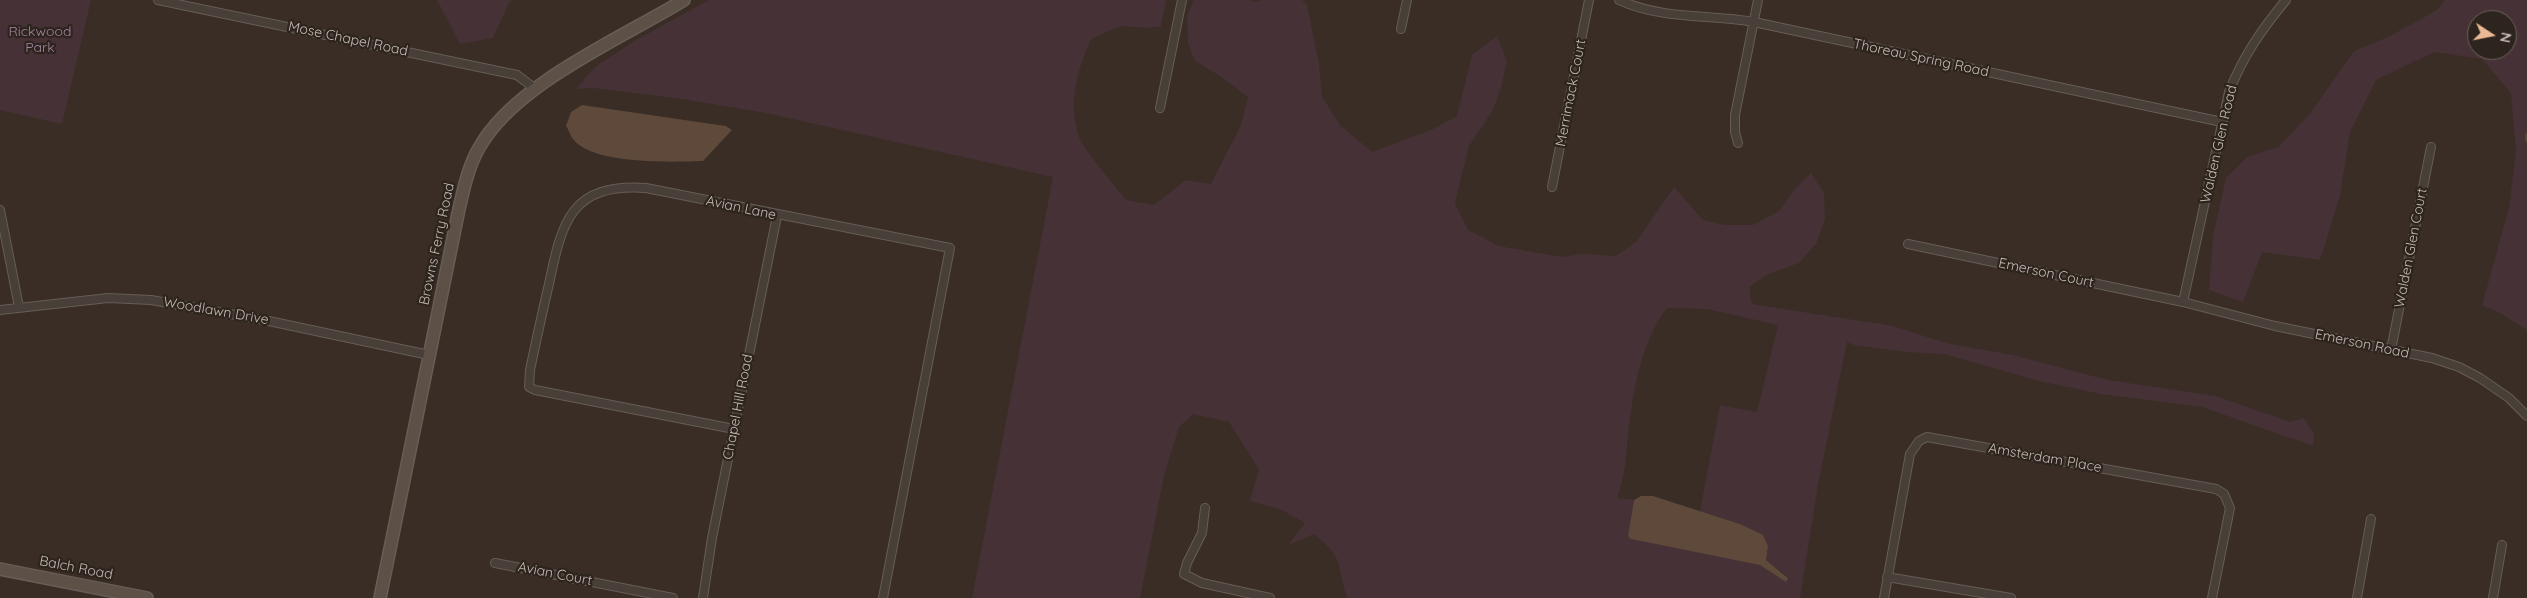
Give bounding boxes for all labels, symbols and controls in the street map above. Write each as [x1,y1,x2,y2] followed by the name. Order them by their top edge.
[2467,10,2517,60] north arrow
[287,18,409,60] street label: Mose Chapel Road
[8,24,72,56] park label: Rickwood Park
[2496,31,2516,44] text: N
[1852,35,1990,81] street label: Thoreau Spring Road
[1552,38,1590,148] street label: Merrimack Court
[2197,83,2241,205] street label: Walden Glen Road
[416,181,458,307] street label: Browns Ferry Road
[2391,187,2431,309] street label: Walden Glen Court
[704,192,778,224] street label: Avian Lane
[1997,255,2095,291] street label: Emerson Court
[162,293,270,329] street label: Woodlawn Drive
[2313,326,2411,362] street label: Emerson Road
[720,353,756,461] street label: Chapel Hill Road
[1987,440,2103,476] street label: Amsterdam Place
[38,553,114,583] street label: Balch Road
[517,559,593,589] street label: Avian Court

